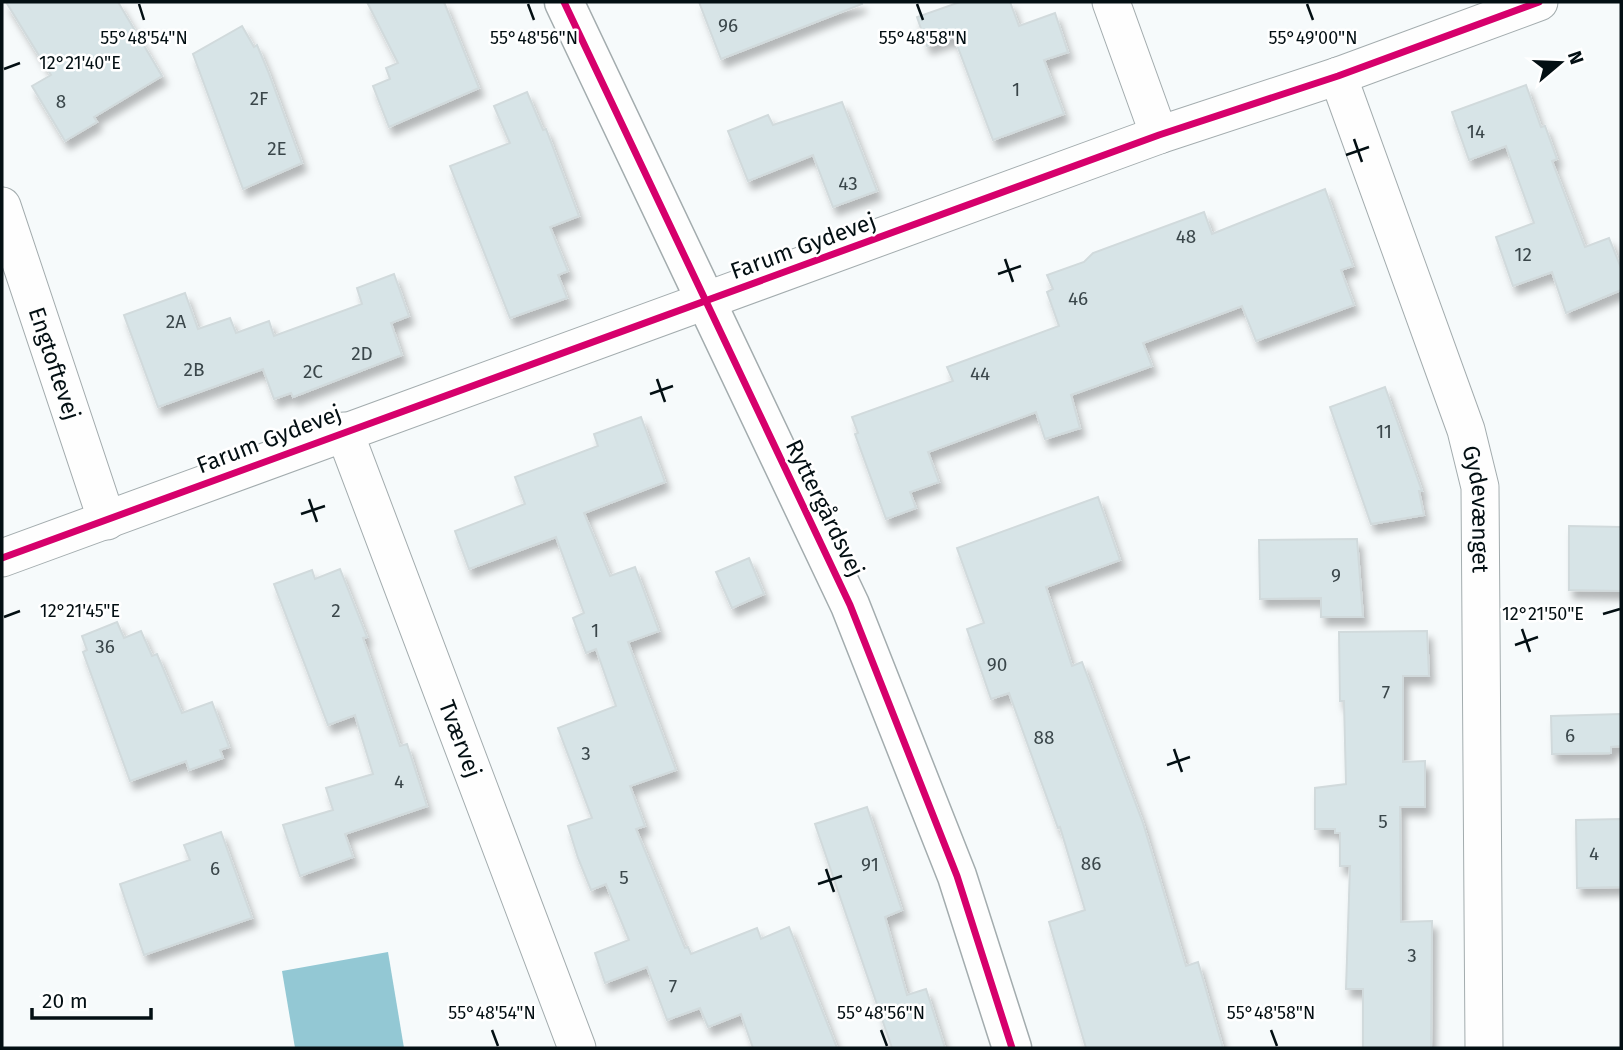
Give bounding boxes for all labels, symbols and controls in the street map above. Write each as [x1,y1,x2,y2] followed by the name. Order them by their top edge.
[718,14,738,37] house number: 96
[100,27,188,49] text: 55°48'54"N
[490,27,578,49] text: 55°48'56"N
[879,27,967,49] text: 55°48'58"N
[1269,27,1358,49] text: 55°49'00"N
[1525,28,1595,98] north arrow
[1563,48,1589,67] text: N
[39,52,121,74] text: 12°21'40"E
[1012,78,1020,101] house number: 1
[250,87,268,110] house number: 2F
[56,90,66,113] house number: 8
[1467,120,1485,143] house number: 14
[267,137,287,160] house number: 2E
[838,172,858,195] house number: 43
[726,207,880,285] street label: Farum Gydevej
[1176,225,1196,248] house number: 48
[1514,243,1532,266] house number: 12
[1068,287,1088,310] house number: 46
[23,303,86,424] street label: Engtoftevej
[166,310,186,333] house number: 2A
[351,342,373,365] house number: 2D
[184,358,204,381] house number: 2B
[303,360,323,383] house number: 2C
[970,362,990,385] house number: 44
[193,399,345,479] street label: Farum Gydevej
[1376,420,1392,443] house number: 11
[780,435,870,581] street label: Ryttergårdsvej
[1456,443,1495,574] street label: Gydevænget
[1331,564,1341,587] house number: 9
[331,599,341,622] house number: 2
[40,600,120,622] text: 12°21'45"E
[1502,603,1584,625] text: 12°21'50"E
[591,619,599,642] house number: 1
[95,635,115,658] house number: 36
[987,653,1007,676] house number: 90
[1382,681,1390,704] house number: 7
[433,696,488,781] street label: Tværvej
[1565,724,1575,747] house number: 6
[1034,726,1054,749] house number: 88
[581,742,591,765] house number: 3
[394,770,404,793] house number: 4
[1378,810,1388,833] house number: 5
[1589,842,1599,865] house number: 4
[1081,852,1101,875] house number: 86
[861,853,879,876] house number: 91
[210,857,220,880] house number: 6
[619,866,629,889] house number: 5
[1407,944,1417,967] house number: 3
[669,975,677,998] house number: 7
[32,976,150,1020] scale bar
[42,988,88,1014] text: 20 m
[448,1002,536,1024] text: 55°48'54"N
[837,1002,925,1024] text: 55°48'56"N
[1227,1002,1315,1024] text: 55°48'58"N

